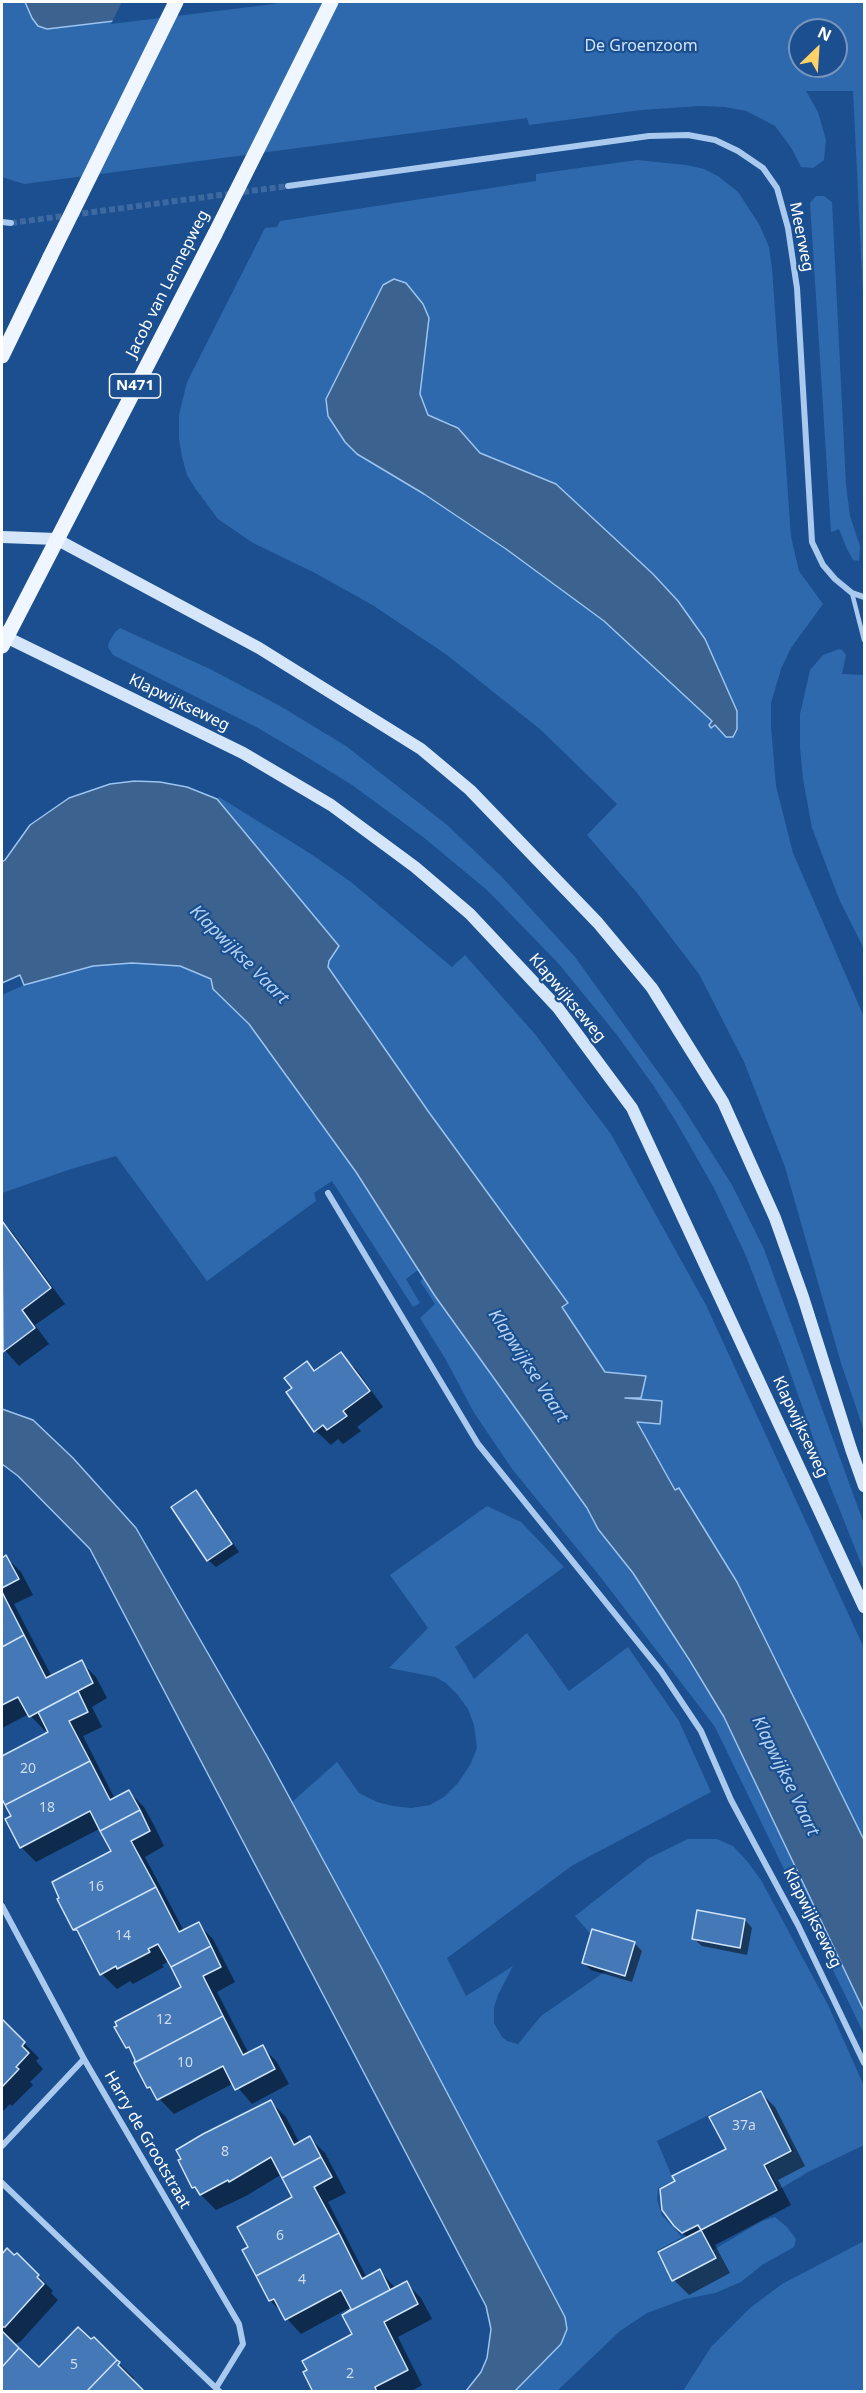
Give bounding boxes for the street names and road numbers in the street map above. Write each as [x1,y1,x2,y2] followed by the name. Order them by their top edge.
[785,201,817,273] street label: Meerweg
[122,207,214,361] street label: Jacob van Lennepweg
[110,374,160,398] road number: N471
[125,670,233,736] street label: Klapwijkseweg
[524,950,610,1046] street label: Klapwijkseweg
[768,1373,832,1481] street label: Klapwijkseweg
[779,1865,845,1971] street label: Klapwijkseweg
[100,2068,194,2212] street label: Harry de Grootstraat

